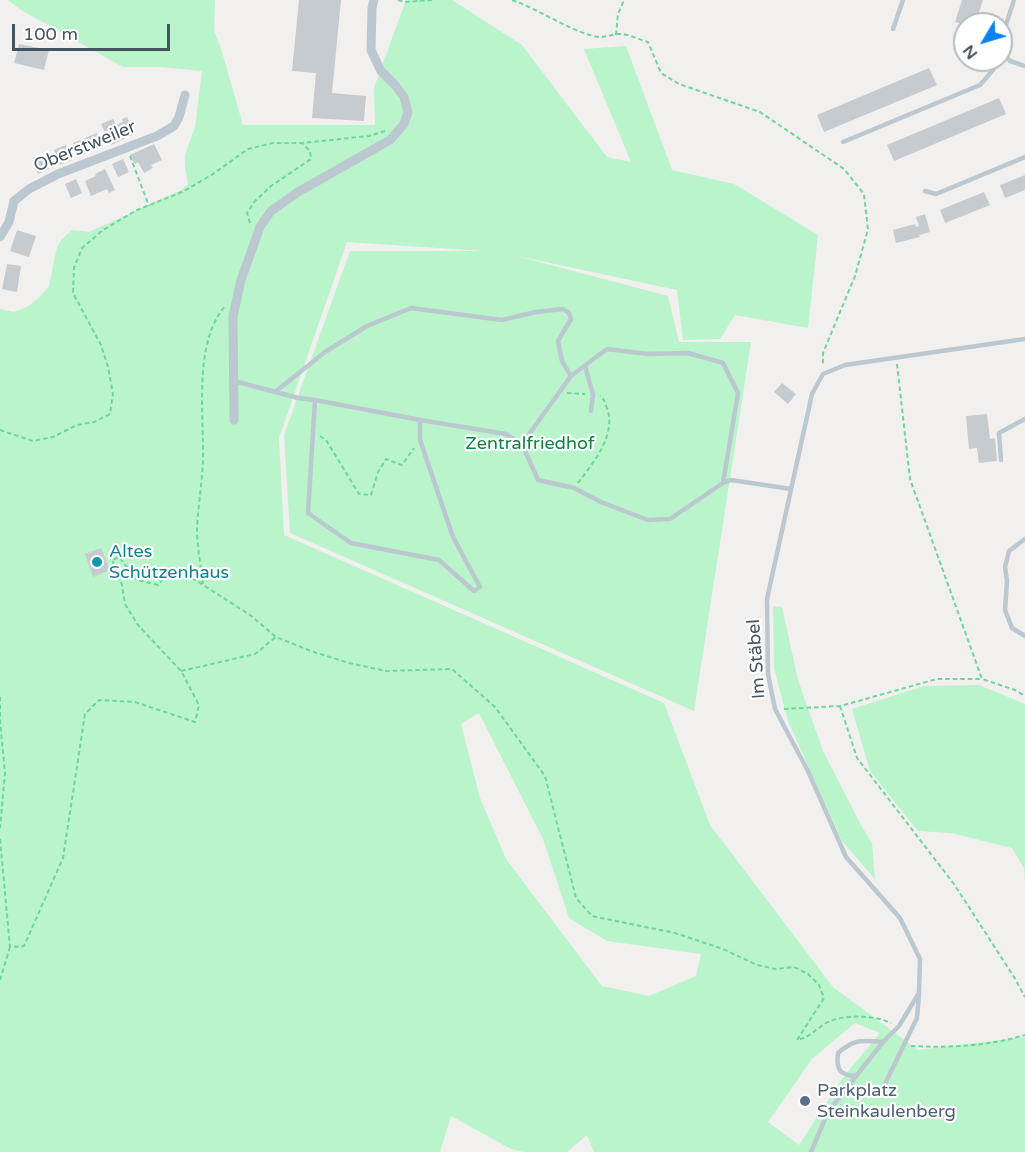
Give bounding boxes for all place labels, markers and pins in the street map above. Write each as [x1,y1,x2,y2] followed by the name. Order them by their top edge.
[109,541,229,584] place label: Altes Schützenhaus
[90,555,104,569] marker: Altes Schützenhaus
[817,1080,956,1122] place label: Parkplatz Steinkaulenberg
[798,1094,812,1108] marker: Parkplatz Steinkaulenberg

